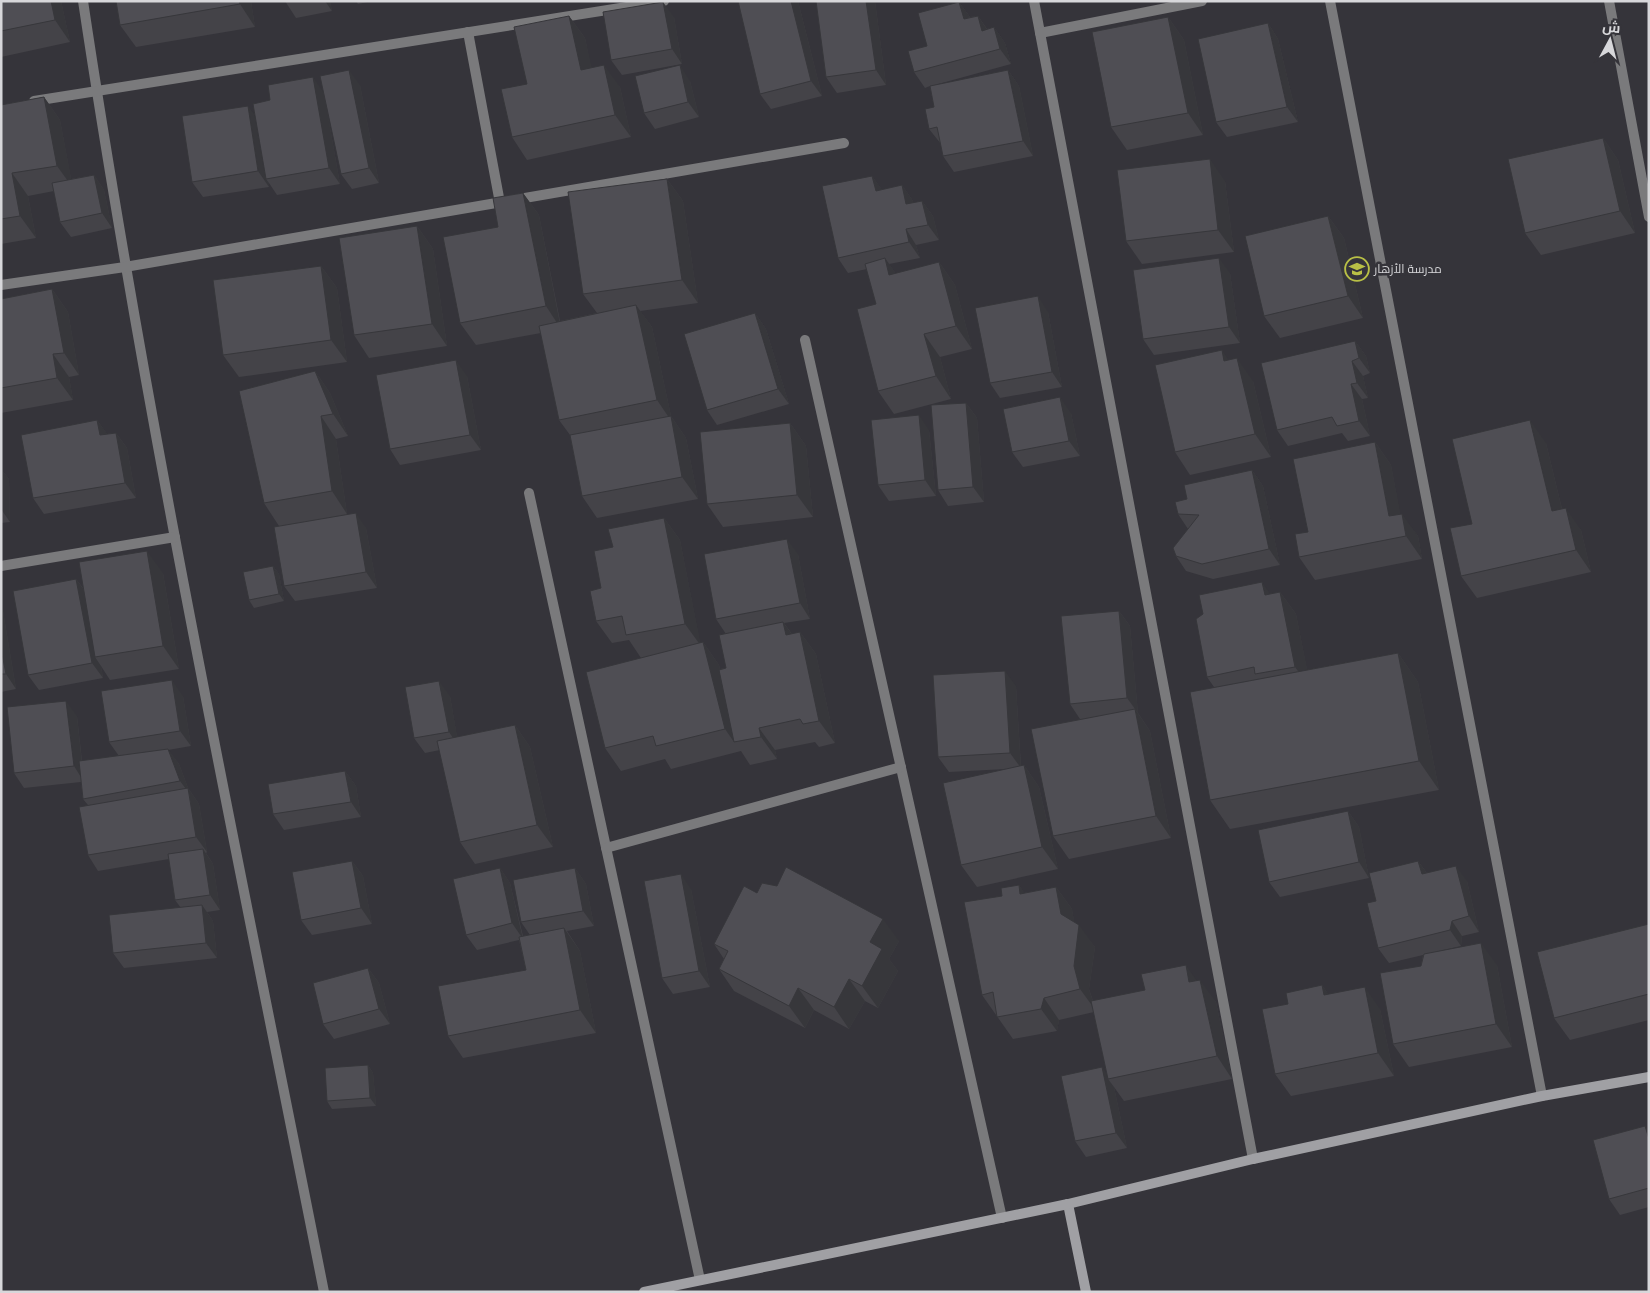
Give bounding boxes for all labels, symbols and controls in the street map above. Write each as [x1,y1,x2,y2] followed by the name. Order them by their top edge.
[1585,15,1635,65] north arrow
[1602,17,1622,37] text: ش
[1344,256,1370,282] school or university icon: مدرسة الأزهار
[1373,261,1442,276] place label: مدرسة الأزهار

